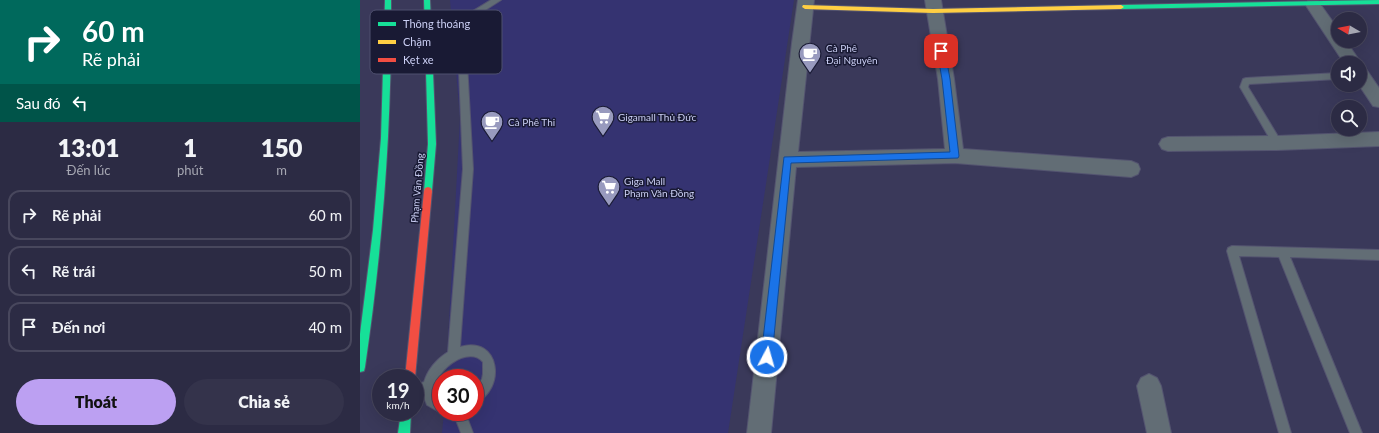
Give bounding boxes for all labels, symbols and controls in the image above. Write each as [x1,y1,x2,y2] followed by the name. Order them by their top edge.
[370,10,502,74] legend
[1331,12,1367,48] north arrow
[1331,12,1367,136] map controls
[82,14,145,48] text: 60 m
[16,16,68,68] icon: right
[403,17,470,30] text: Thông thoáng
[924,34,958,68] pin
[403,35,431,48] text: Chậm
[930,40,952,62] icon: arrive
[797,41,823,74] cafe icon: Cà Phê Đại Nguyên
[826,42,878,66] place label: Cà Phê Đại Nguyên
[82,48,140,70] text: Rẽ phải
[403,53,434,66] text: Kẹt xe
[1331,56,1367,92] button: sound
[69,92,91,114] icon: left
[16,94,61,112] text: Sau đó
[1331,100,1367,136] button: search
[590,104,616,137] supermarket icon: Gigamall Thủ Đức
[479,109,505,142] cafe icon: Cà Phê Thi
[618,111,696,123] place label: Gigamall Thủ Đức
[508,116,555,128] place label: Cà Phê Thi
[57,133,119,162] text: 13:01
[183,133,197,162] text: 1
[261,133,303,162] text: 150
[408,152,426,224] street label: Phạm Văn Đồng
[67,162,110,178] text: Đến lúc
[177,162,203,178] text: phút
[276,162,287,178] text: m
[596,174,622,207] supermarket icon: Giga Mall Phạm Văn Đồng
[624,175,694,199] place label: Giga Mall Phạm Văn Đồng
[18,204,40,226] icon: right
[52,206,101,224] text: Rẽ phải
[308,206,342,224] text: 60 m
[18,260,40,282] icon: left
[52,262,95,280] text: Rẽ trái
[308,262,342,280] text: 50 m
[18,316,40,338] icon: arrive
[52,318,105,336] text: Đến nơi
[308,318,342,336] text: 40 m
[746,336,788,378] position arrow
[432,369,484,421] speed limit sign: 30
[386,378,410,402] text: 19
[16,379,176,425] button: Thoát
[184,379,344,425] button: Chia sẻ
[386,399,410,411] text: km/h

